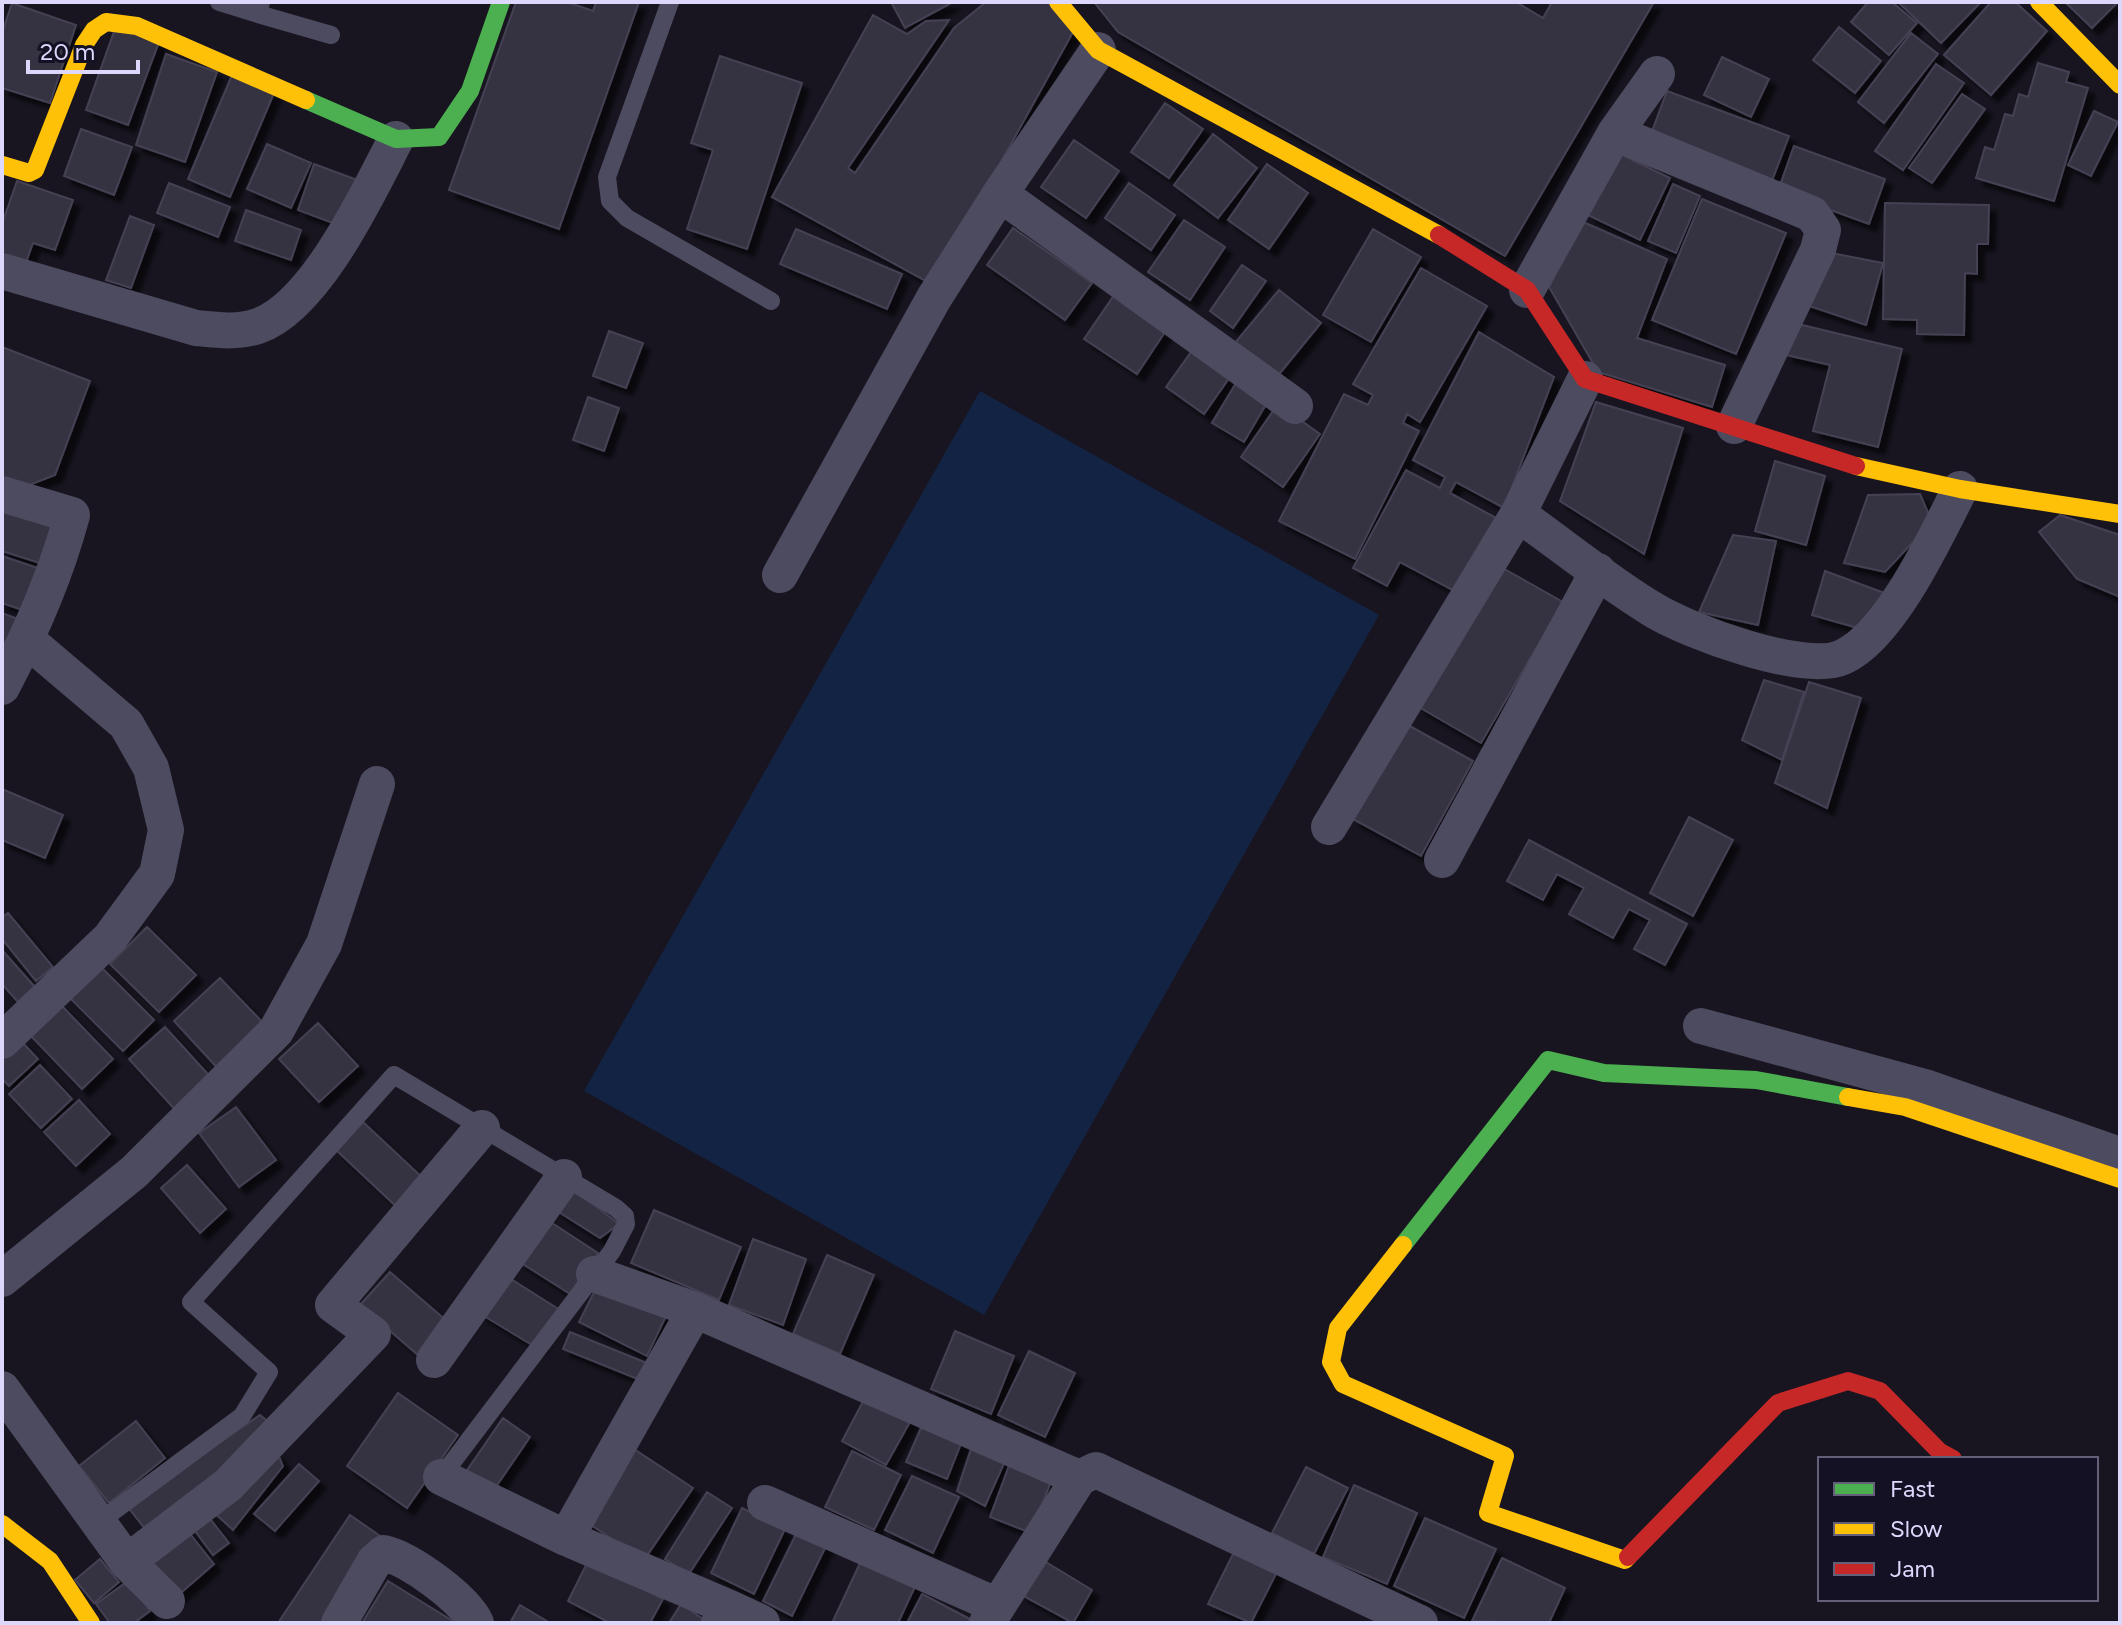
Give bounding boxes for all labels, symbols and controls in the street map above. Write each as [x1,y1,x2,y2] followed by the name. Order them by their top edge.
[28,24,138,74] scale bar
[40,37,95,66] text: 20 m
[1818,1457,2098,1601] legend
[1890,1474,1935,1503] text: Fast
[1890,1514,1943,1543] text: Slow
[1890,1554,1935,1583] text: Jam

